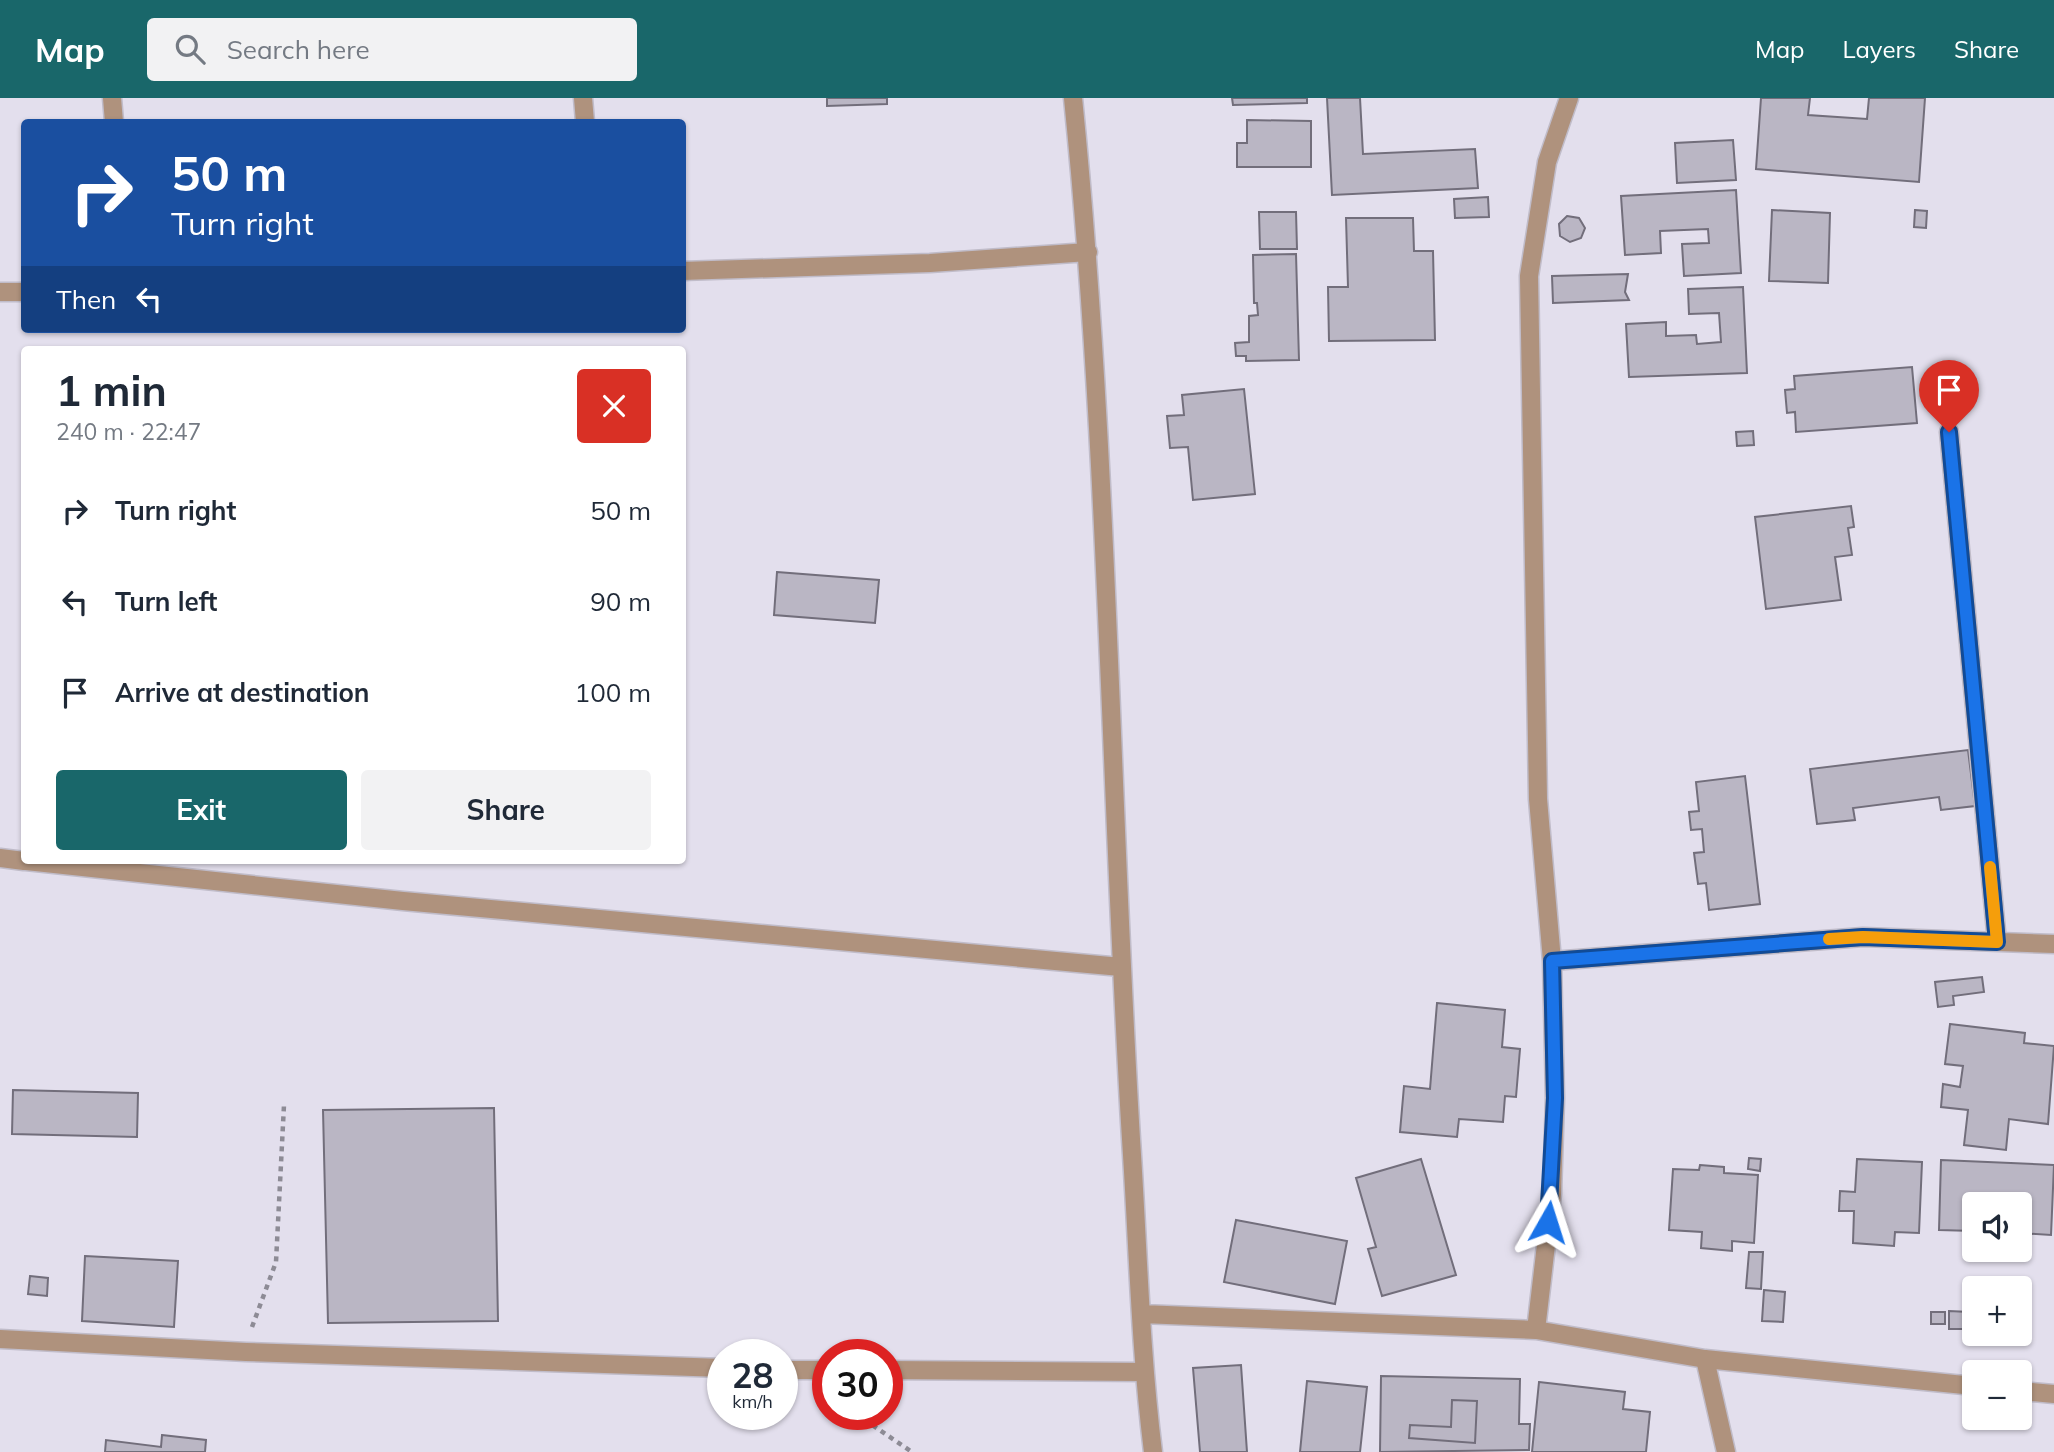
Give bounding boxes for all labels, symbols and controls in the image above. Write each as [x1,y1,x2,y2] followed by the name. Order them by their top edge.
[147,18,637,81] search box
[35,29,105,70] text: Map
[171,30,209,68] icon: search
[227,33,370,66] text: Search here
[1755,34,1804,64] text: Map
[1842,34,1916,64] text: Layers
[1954,34,2019,64] text: Share
[171,142,287,203] text: 50 m
[56,147,147,238] icon: right
[171,203,314,243] text: Turn right
[130,280,168,318] icon: left
[56,283,116,316] text: Then
[1919,360,1979,432] pin
[56,364,167,417] text: 1 min
[577,369,651,443] button: close
[1930,371,1968,409] icon: arrive
[56,417,201,446] text: 240 m · 22:47
[56,492,94,530] icon: right
[115,494,236,527] text: Turn right
[590,494,651,527] text: 50 m
[56,583,94,621] icon: left
[115,585,217,618] text: Turn left
[590,585,651,618] text: 90 m
[56,674,94,712] icon: arrive
[115,676,370,709] text: Arrive at destination
[575,676,651,709] text: 100 m
[56,770,347,850] button: Exit
[361,770,651,850] button: Share
[1511,1185,1585,1259] position arrow
[1962,1192,2032,1430] map controls
[1962,1192,2032,1262] button: sound
[1962,1276,2032,1346] button: +
[812,1339,903,1430] speed limit sign: 30
[731,1353,774,1397] text: 28
[1962,1360,2032,1430] button: −
[732,1390,773,1413] text: km/h

